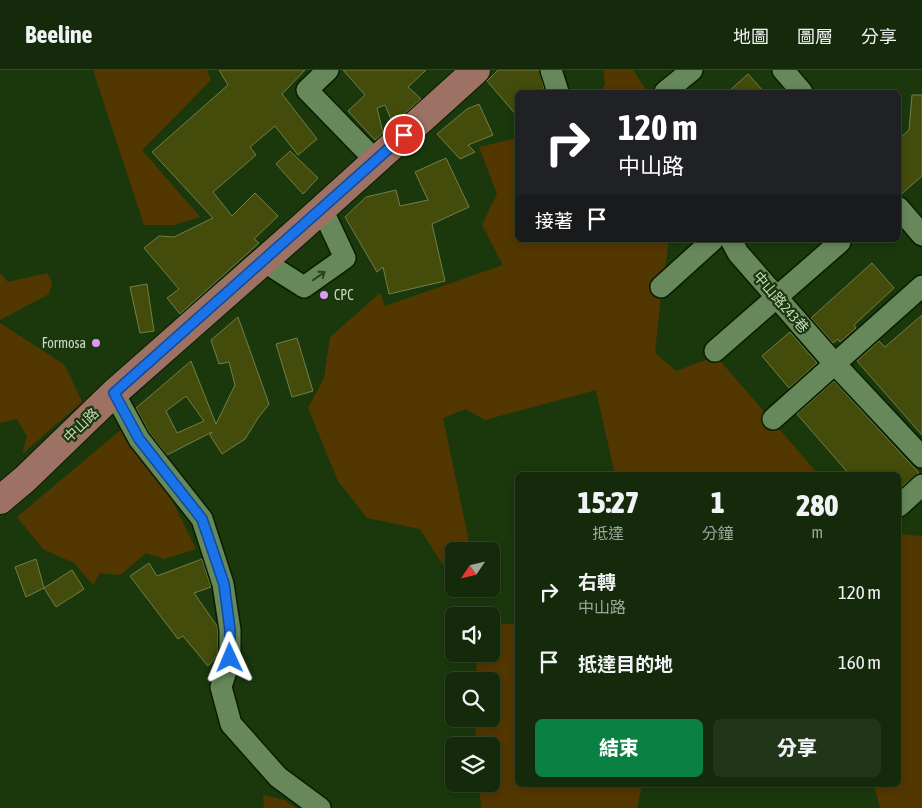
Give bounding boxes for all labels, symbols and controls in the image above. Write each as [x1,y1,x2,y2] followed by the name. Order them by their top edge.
[25,21,92,48] text: Beeline
[733,26,769,47] text: 地圖
[797,26,833,47] text: 圖層
[861,26,897,47] text: 分享
[618,107,697,147] text: 120 m
[535,110,600,175] icon: right
[383,114,425,156] pin
[390,121,418,149] icon: arrive
[618,153,684,179] text: 中山路
[583,205,611,233] icon: arrive
[535,210,573,232] text: 接著
[750,268,812,336] street label: 中山路243巷
[312,271,326,281] one-way arrow
[334,287,354,303] place label: CPC
[318,289,330,301] marker: CPC
[42,335,86,351] place label: Formosa
[90,337,102,349] marker: Formosa
[60,405,102,445] street label: 中山路
[577,485,639,519] text: 15:27
[711,485,725,519] text: 1
[796,488,838,522] text: 280
[812,523,823,541] text: m
[592,524,624,542] text: 抵達
[702,524,734,542] text: 分鐘
[445,542,500,598] north arrow
[445,542,500,792] map controls
[578,571,616,593] text: 右轉
[535,578,563,606] icon: right
[838,581,881,603] text: 120 m
[578,598,626,616] text: 中山路
[445,607,500,662] button: sound
[203,631,255,683] position arrow
[535,648,563,676] icon: arrive
[838,651,881,673] text: 160 m
[578,653,673,675] text: 抵達目的地
[445,672,500,727] button: search
[535,719,703,777] button: 結束
[713,719,881,777] button: 分享
[445,737,500,792] button: layers

